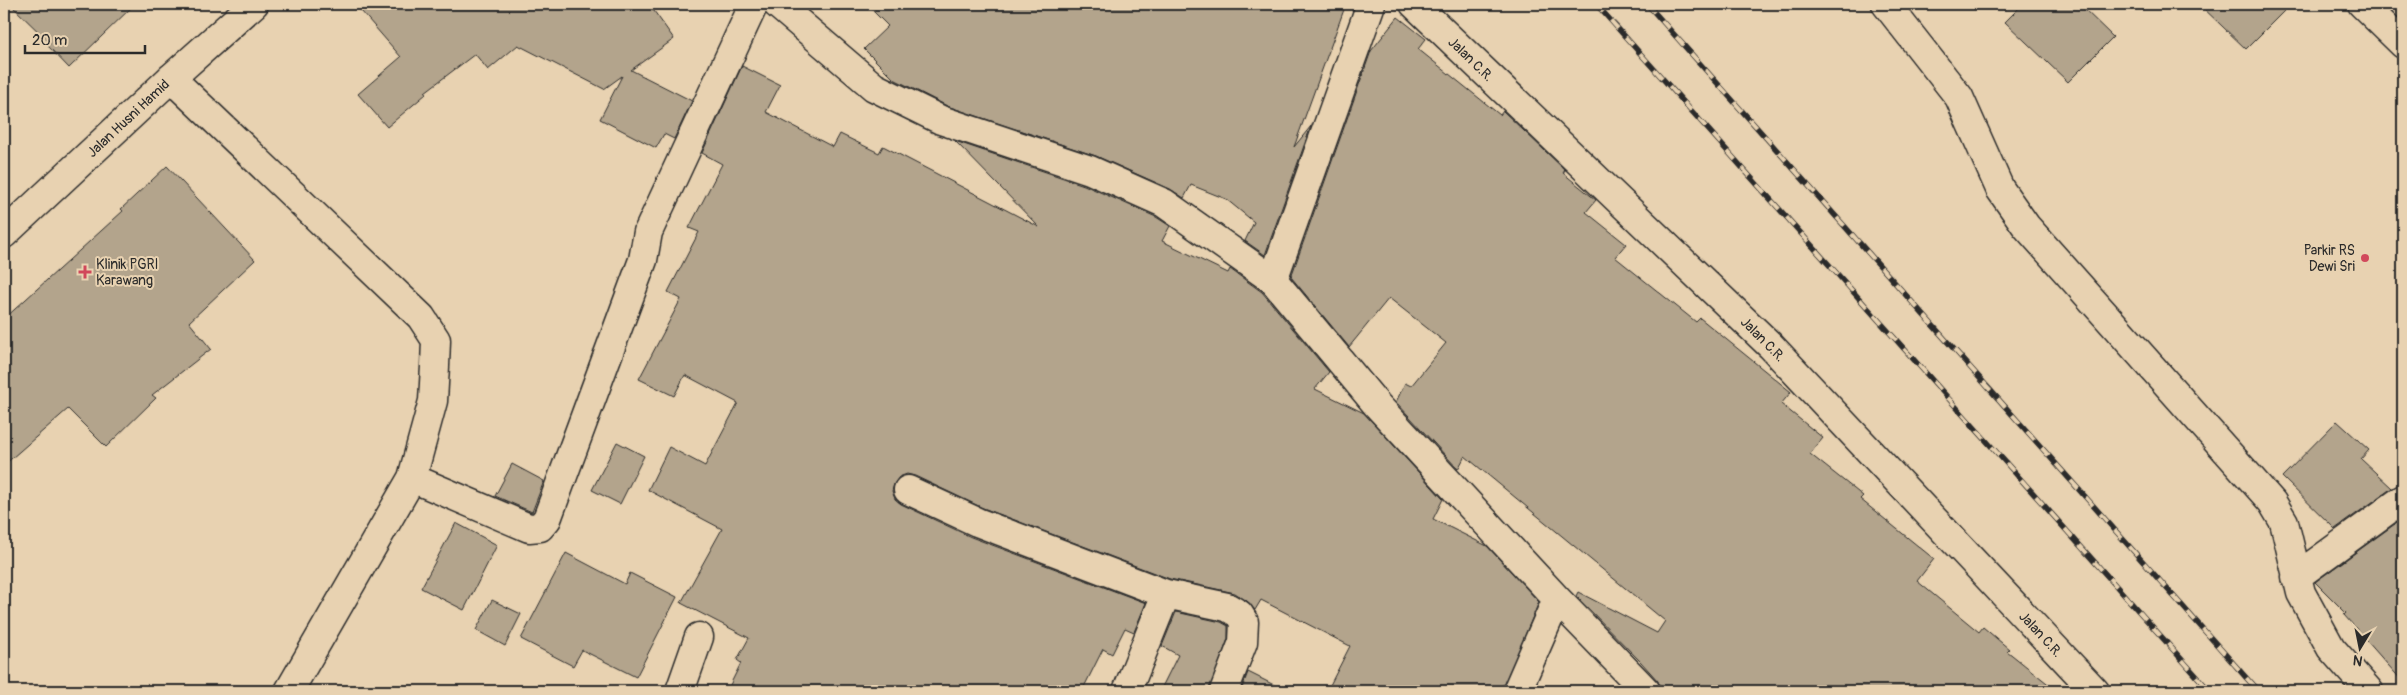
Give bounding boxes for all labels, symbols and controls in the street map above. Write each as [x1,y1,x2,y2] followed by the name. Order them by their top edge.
[25,22,145,54] scale bar
[32,31,67,50] text: 20 m
[1445,34,1497,85] street label: Jalan C.R.
[84,76,173,161] street label: Jalan Husni Hamid
[2304,242,2356,275] place label: Parkir RS Dewi Sri
[2359,252,2371,264] marker: Parkir RS Dewi Sri
[96,256,158,289] place label: Klinik PGRI Karawang
[78,265,92,279] marker: Klinik PGRI Karawang
[1737,314,1788,365] street label: Jalan C.R.
[2015,608,2066,661] street label: Jalan C.R.
[2334,622,2384,672] north arrow
[2352,651,2364,670] text: N

